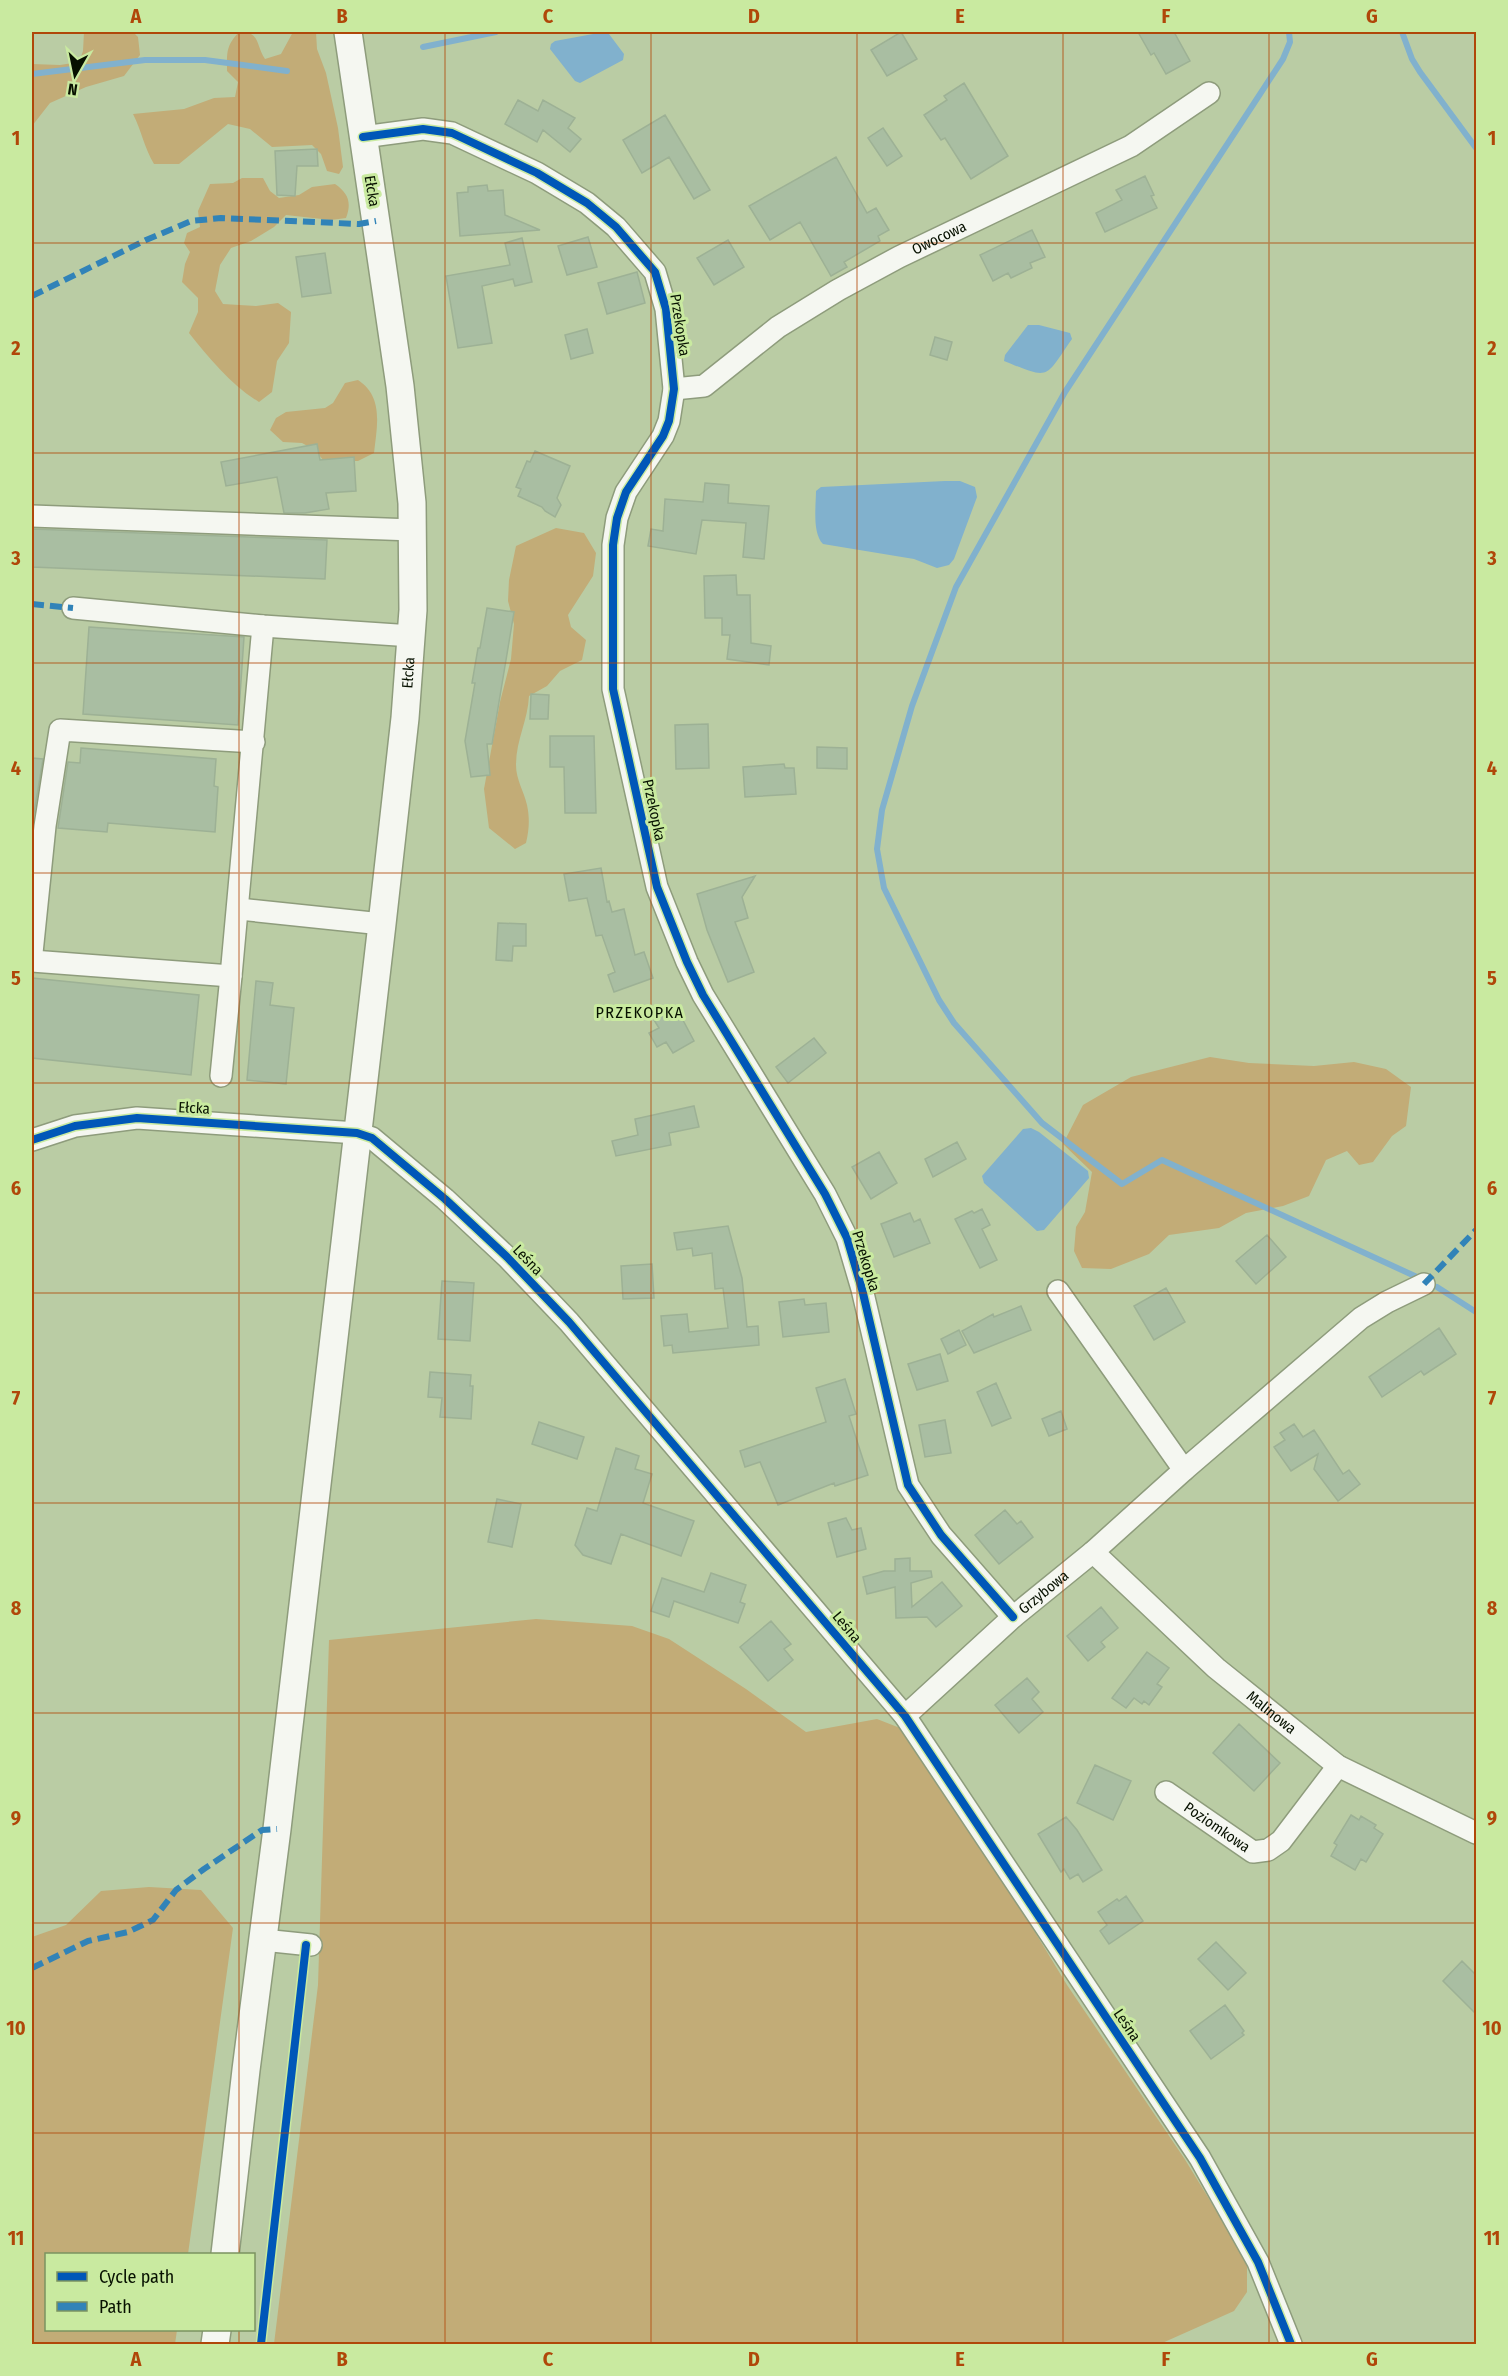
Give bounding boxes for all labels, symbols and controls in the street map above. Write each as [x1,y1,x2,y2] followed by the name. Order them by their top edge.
[130,4,143,28] text: A
[336,4,348,28] text: B
[543,4,554,28] text: C
[748,4,760,28] text: D
[955,4,965,28] text: E
[1162,4,1171,28] text: F
[1366,4,1378,28] text: G
[45,45,105,105] north arrow
[67,79,79,99] text: N
[12,126,20,150] text: 1
[1488,126,1496,150] text: 1
[361,174,383,208] street label: Ełcka
[909,217,969,259] street label: Owocowa
[666,293,694,357] street label: Przekopka
[10,336,21,360] text: 2
[1486,336,1497,360] text: 2
[10,546,21,570] text: 3
[1486,546,1497,570] text: 3
[398,656,419,689] street label: Ełcka
[11,756,21,780] text: 4
[1487,756,1497,780] text: 4
[639,777,669,843] street label: Przekopka
[11,966,21,990] text: 5
[1487,966,1497,990] text: 5
[595,1003,685,1022] district label: PRZEKOPKA
[178,1098,210,1118] street label: Ełcka
[11,1176,21,1200] text: 6
[1487,1176,1497,1200] text: 6
[848,1228,884,1294] street label: Przekopka
[509,1241,547,1279] street label: Leśna
[12,1386,21,1410] text: 7
[1488,1386,1497,1410] text: 7
[1015,1566,1072,1618] street label: Grzybowa
[11,1596,22,1620] text: 8
[1487,1596,1498,1620] text: 8
[829,1608,865,1646] street label: Leśna
[1243,1687,1300,1738] street label: Malinowa
[1181,1798,1253,1856] street label: Poziomkowa
[11,1806,21,1830] text: 9
[1487,1806,1497,1830] text: 9
[1110,2005,1144,2045] street label: Leśna
[6,2016,26,2040] text: 10
[1482,2016,1502,2040] text: 10
[8,2226,24,2250] text: 11
[1484,2226,1500,2250] text: 11
[45,2253,255,2331] legend
[99,2266,174,2288] text: Cycle path
[99,2296,132,2318] text: Path
[130,2347,143,2371] text: A
[336,2347,348,2371] text: B
[543,2347,554,2371] text: C
[748,2347,760,2371] text: D
[955,2347,965,2371] text: E
[1162,2347,1171,2371] text: F
[1366,2347,1378,2371] text: G

